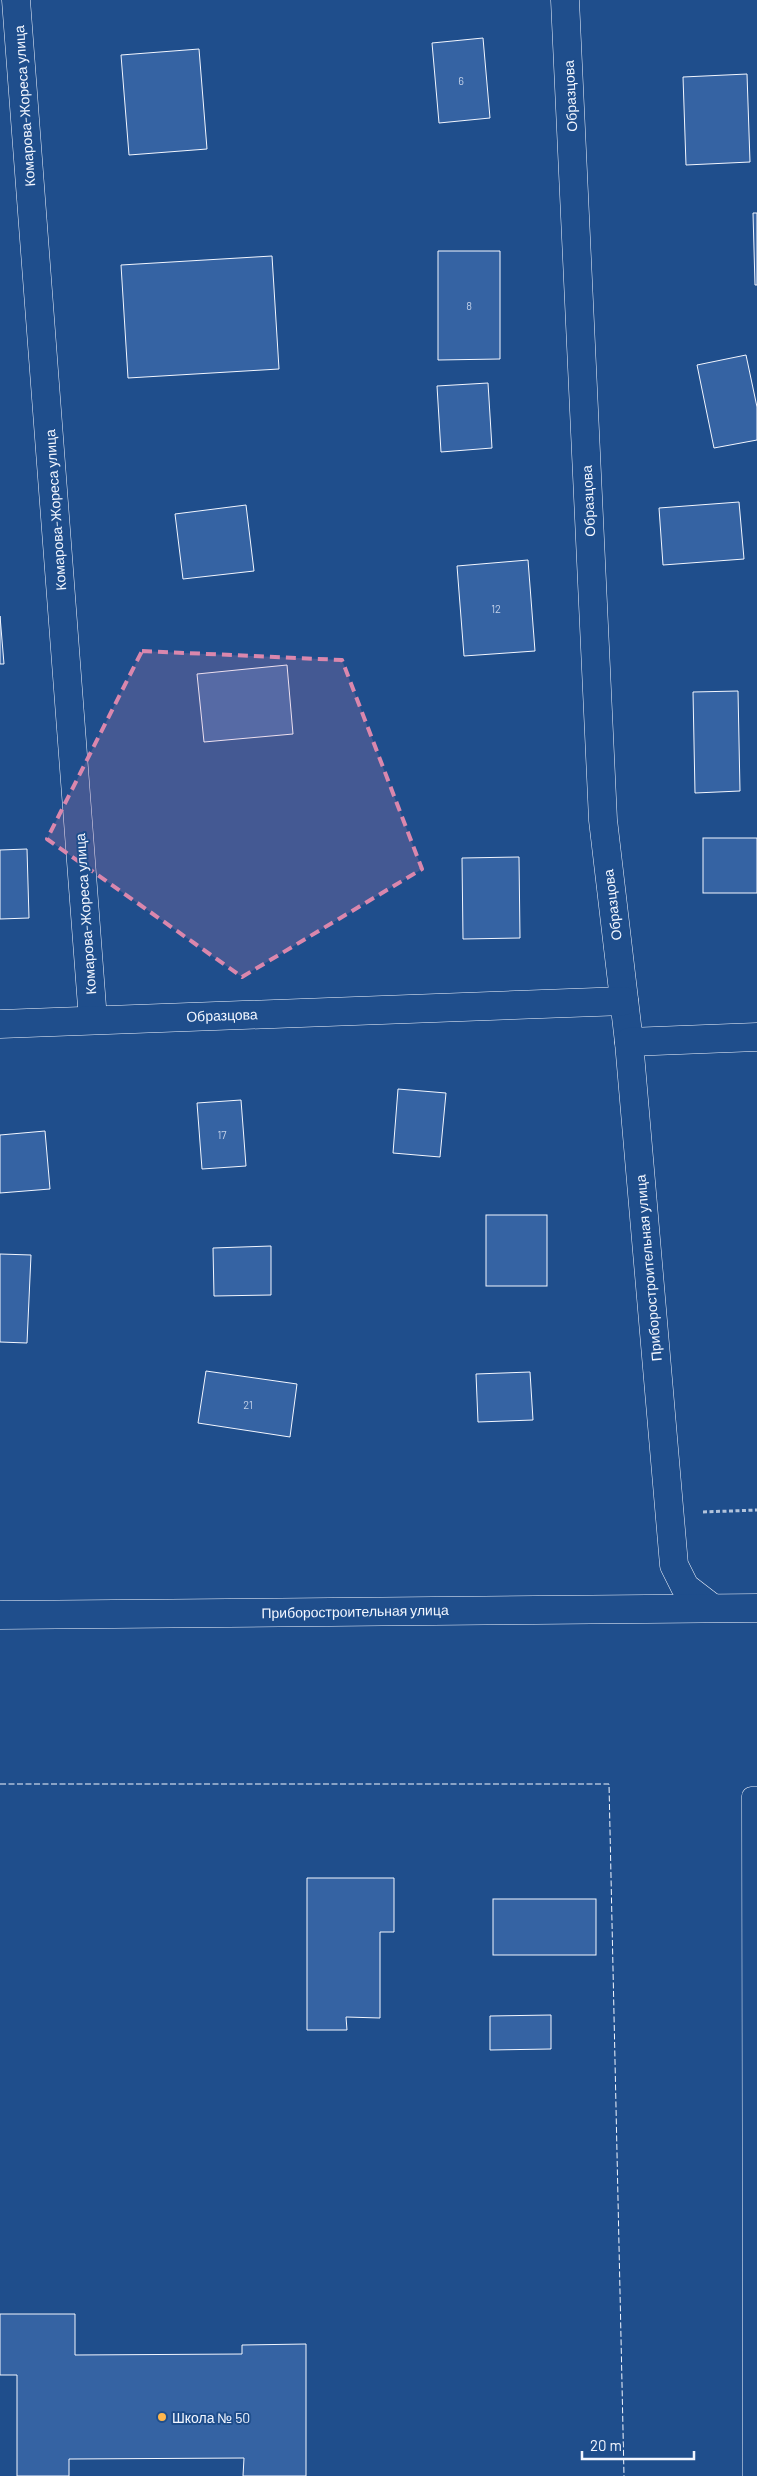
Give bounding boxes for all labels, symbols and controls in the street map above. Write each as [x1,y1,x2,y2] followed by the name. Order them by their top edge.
[10,25,38,187] street label: Комарова-Жореса улица
[560,60,580,132] street label: Образцова
[458,74,464,87] house number: 6
[466,299,472,312] house number: 8
[41,429,69,591] street label: Комарова-Жореса улица
[578,465,598,537] street label: Образцова
[491,602,501,615] house number: 12
[71,833,99,995] street label: Комарова-Жореса улица
[599,868,625,942] street label: Образцова
[186,1005,258,1025] street label: Образцова
[217,1128,227,1141] house number: 17
[631,1174,665,1362] street label: Приборостроительная улица
[243,1398,253,1411] house number: 21
[261,1601,449,1621] street label: Приборостроительная улица
[172,2409,250,2426] place label: Школа № 50
[156,2411,168,2423] marker: Школа № 50
[582,2428,694,2460] scale bar
[590,2436,622,2454] text: 20 m

